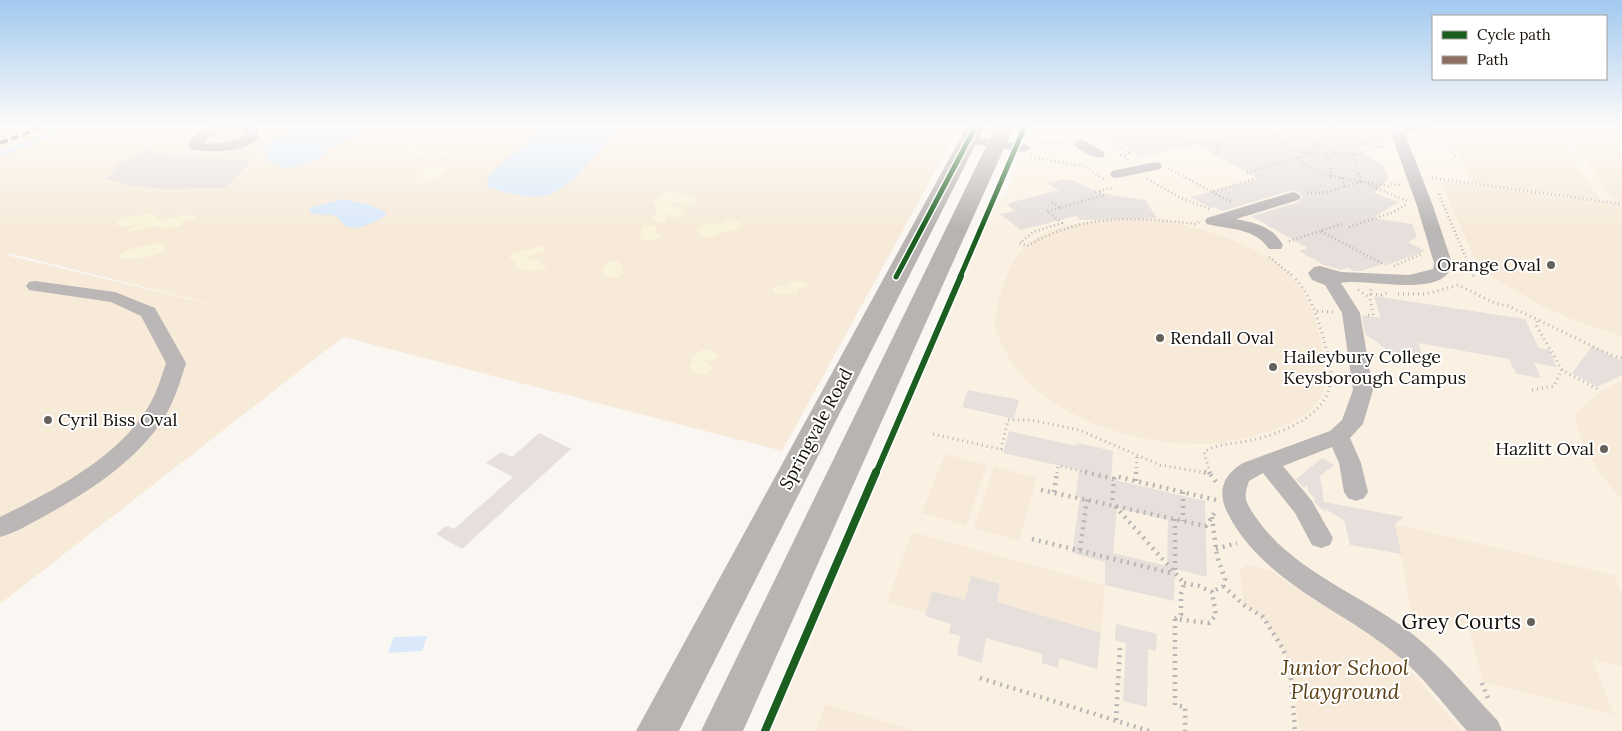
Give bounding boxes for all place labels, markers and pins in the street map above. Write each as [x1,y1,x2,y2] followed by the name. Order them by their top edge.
[1437,253,1541,276] place label: Orange Oval
[1545,259,1557,271] marker: Orange Oval
[1170,326,1274,349] place label: Rendall Oval
[1154,332,1166,344] marker: Rendall Oval
[1283,345,1466,389] place label: Haileybury College Keysborough Campus
[1267,361,1279,373] marker: Haileybury College Keysborough Campus
[58,408,178,431] place label: Cyril Biss Oval
[42,414,54,426] marker: Cyril Biss Oval
[1495,437,1594,460] place label: Hazlitt Oval
[1598,443,1610,455] marker: Hazlitt Oval
[1402,608,1521,635] place label: Grey Courts
[1525,616,1537,628] marker: Grey Courts

